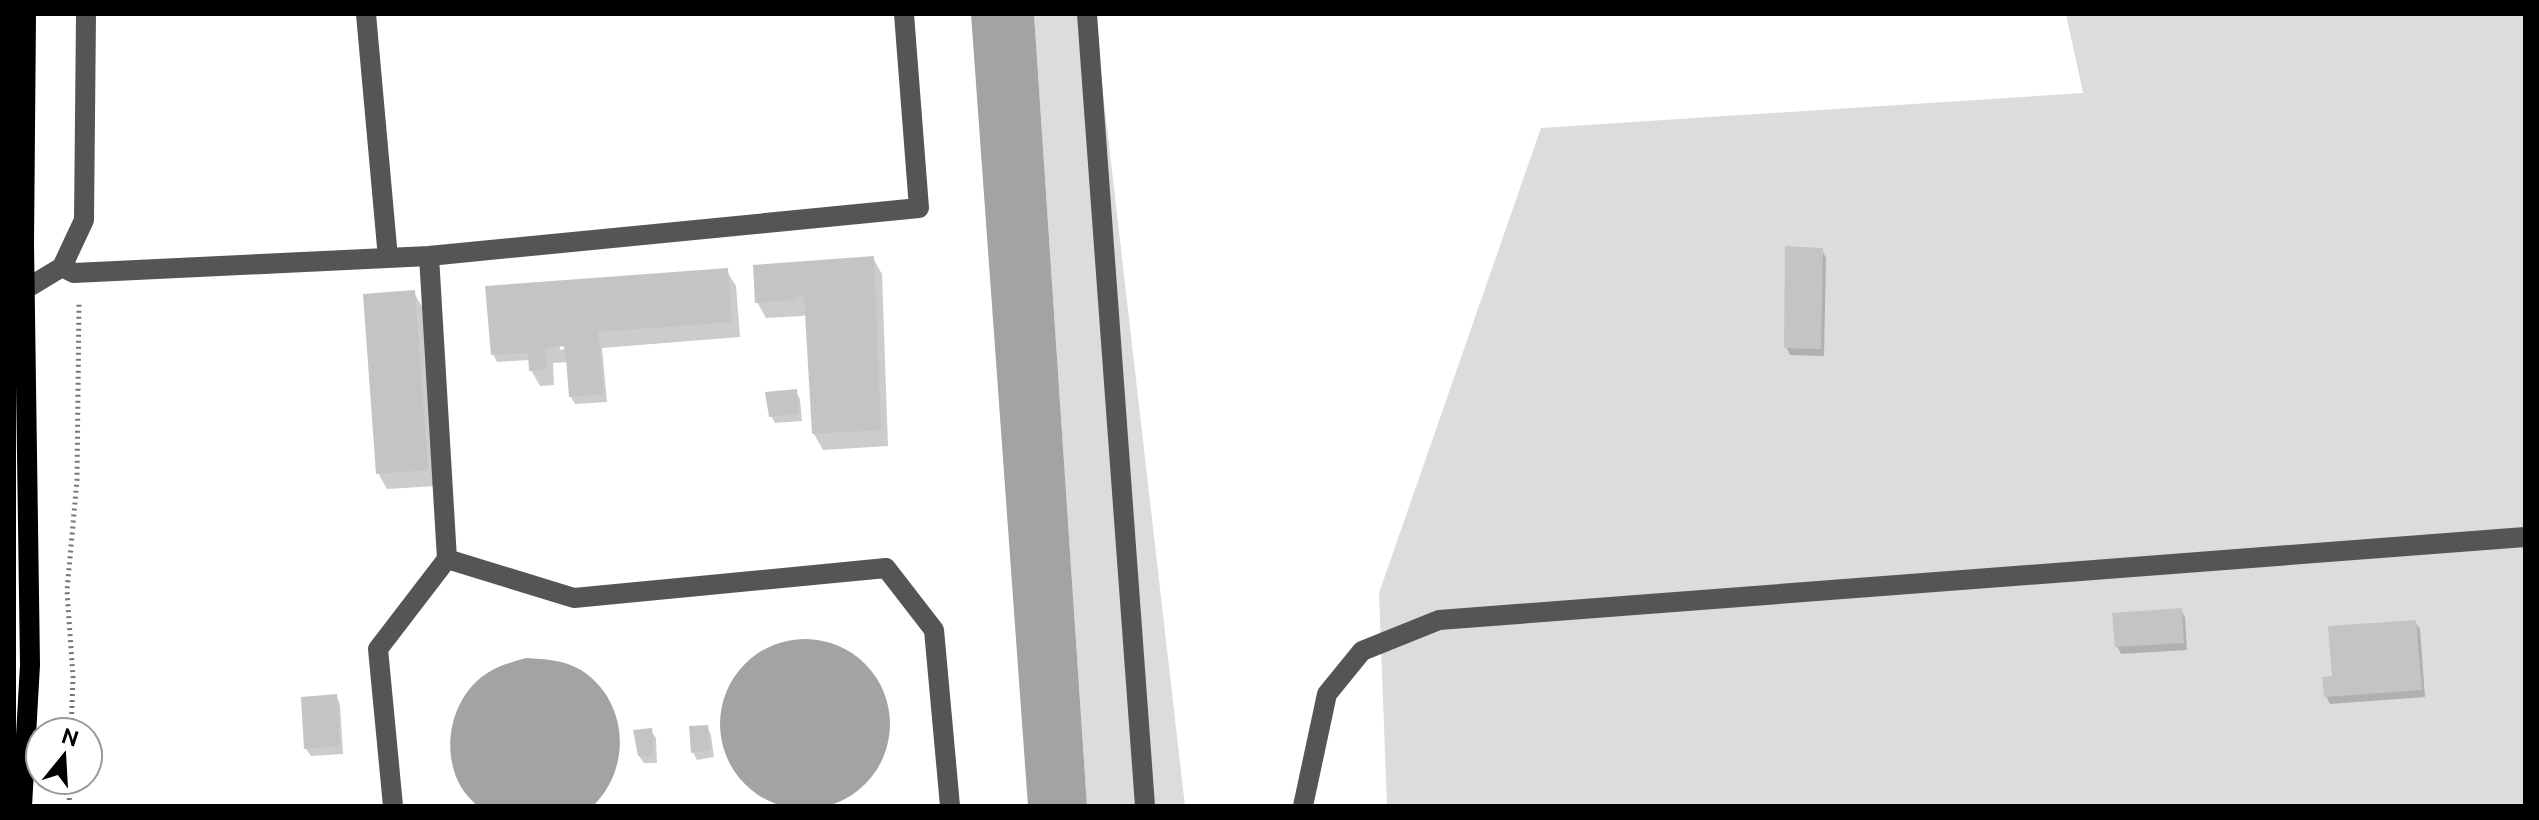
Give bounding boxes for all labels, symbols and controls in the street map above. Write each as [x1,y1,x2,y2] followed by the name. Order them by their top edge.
[24,716,104,796] north arrow
[59,722,82,751] text: N

